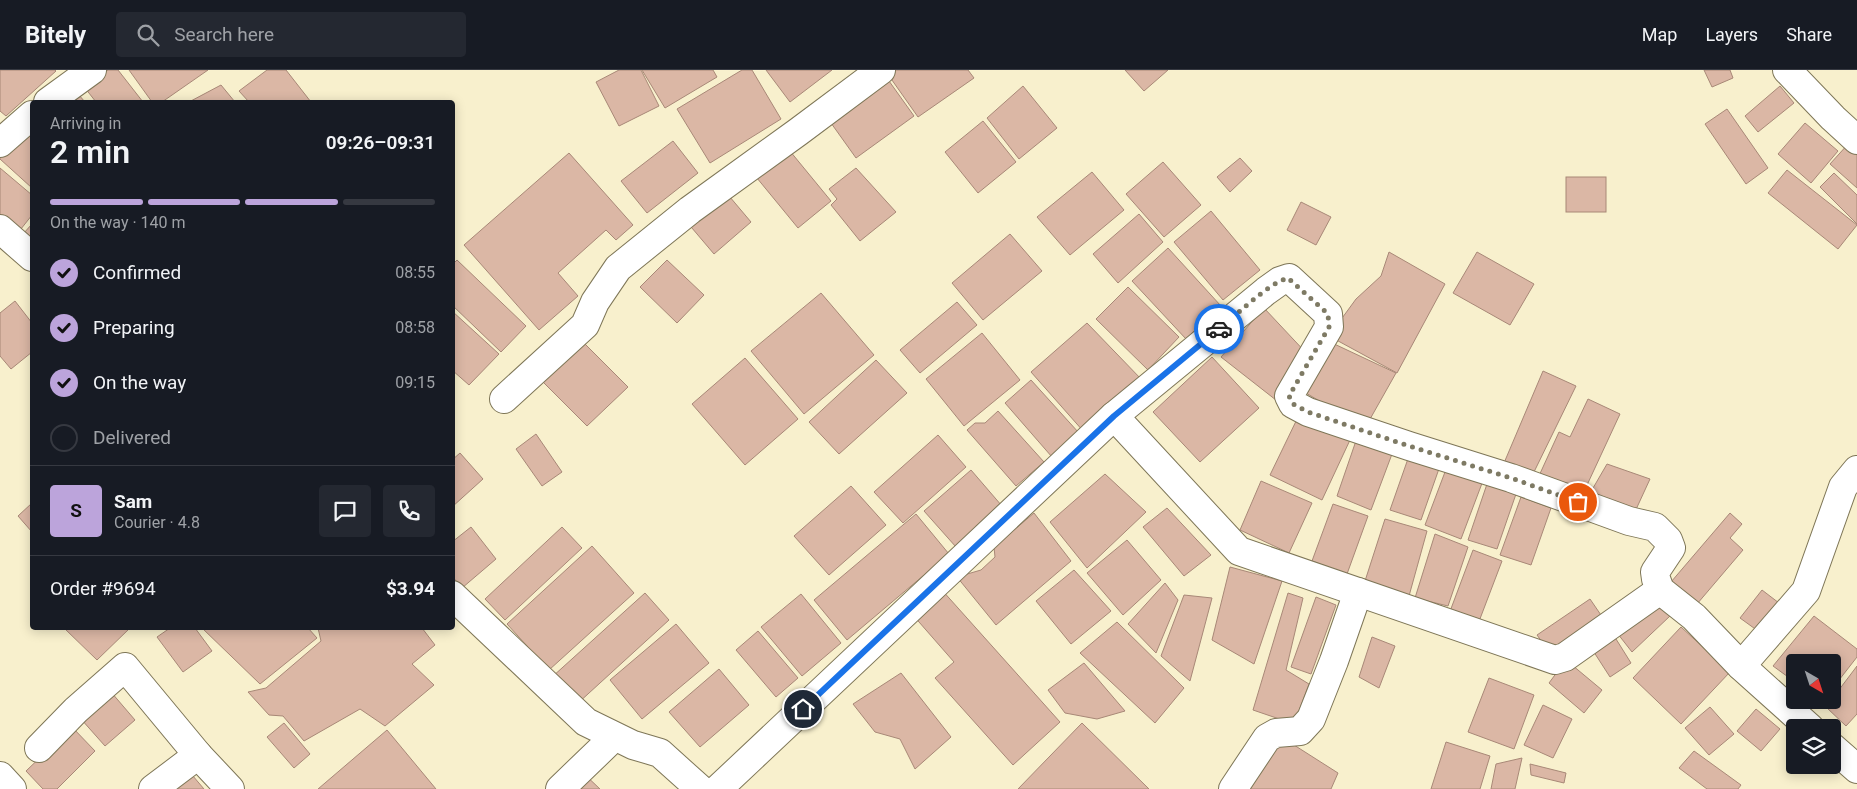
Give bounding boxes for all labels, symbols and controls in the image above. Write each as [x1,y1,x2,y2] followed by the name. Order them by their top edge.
[116,12,466,57] search box
[25,21,86,49] text: Bitely
[134,21,162,49] icon: search
[174,23,274,46] text: Search here
[1642,24,1677,45] text: Map
[1705,24,1758,45] text: Layers
[1786,24,1832,45] text: Share
[50,114,121,133] text: Arriving in
[326,131,435,154] text: 09:26–09:31
[50,133,130,171] text: 2 min
[50,213,186,232] text: On the way · 140 m
[50,259,78,287] icon: check
[93,261,181,284] text: Confirmed
[395,263,435,282] text: 08:55
[1194,304,1244,354] courier
[50,314,78,342] icon: check
[1205,315,1233,343] icon: car
[93,316,175,339] text: Preparing
[395,318,435,337] text: 08:58
[50,369,78,397] icon: check
[93,371,186,394] text: On the way
[395,373,435,392] text: 09:15
[93,426,171,449] text: Delivered
[1557,481,1599,523] pin
[319,485,371,537] button: chat
[383,485,435,537] button: phone
[1564,488,1592,516] icon: bag
[114,490,152,513] text: Sam
[70,499,82,522] text: S
[114,513,200,532] text: Courier · 4.8
[50,577,156,600] text: Order #9694
[386,577,435,600] text: $3.94
[1786,654,1841,709] north arrow
[1786,654,1841,774] map controls
[782,688,824,730] pin
[789,695,817,723] icon: home
[1786,719,1841,774] button: layers

